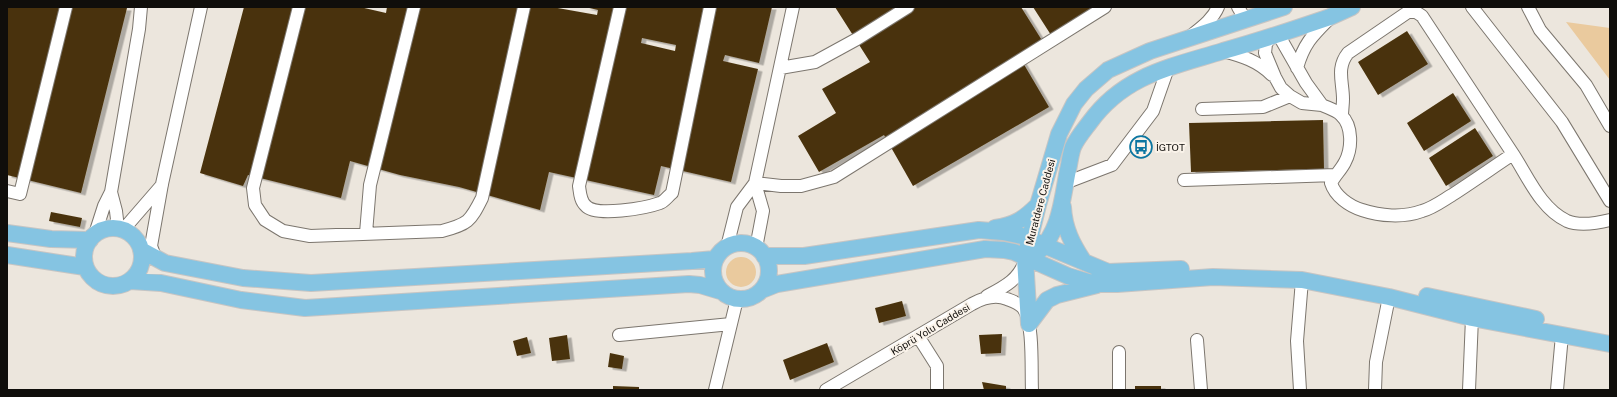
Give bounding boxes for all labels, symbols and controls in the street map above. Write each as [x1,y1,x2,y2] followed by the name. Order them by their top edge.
[1128,134,1154,160] bus stop icon: İGTOT
[1156,141,1185,153] place label: İGTOT
[1023,158,1057,246] street label: Muratdere Caddesi
[888,301,972,357] street label: Köprü Yolu Caddesi

